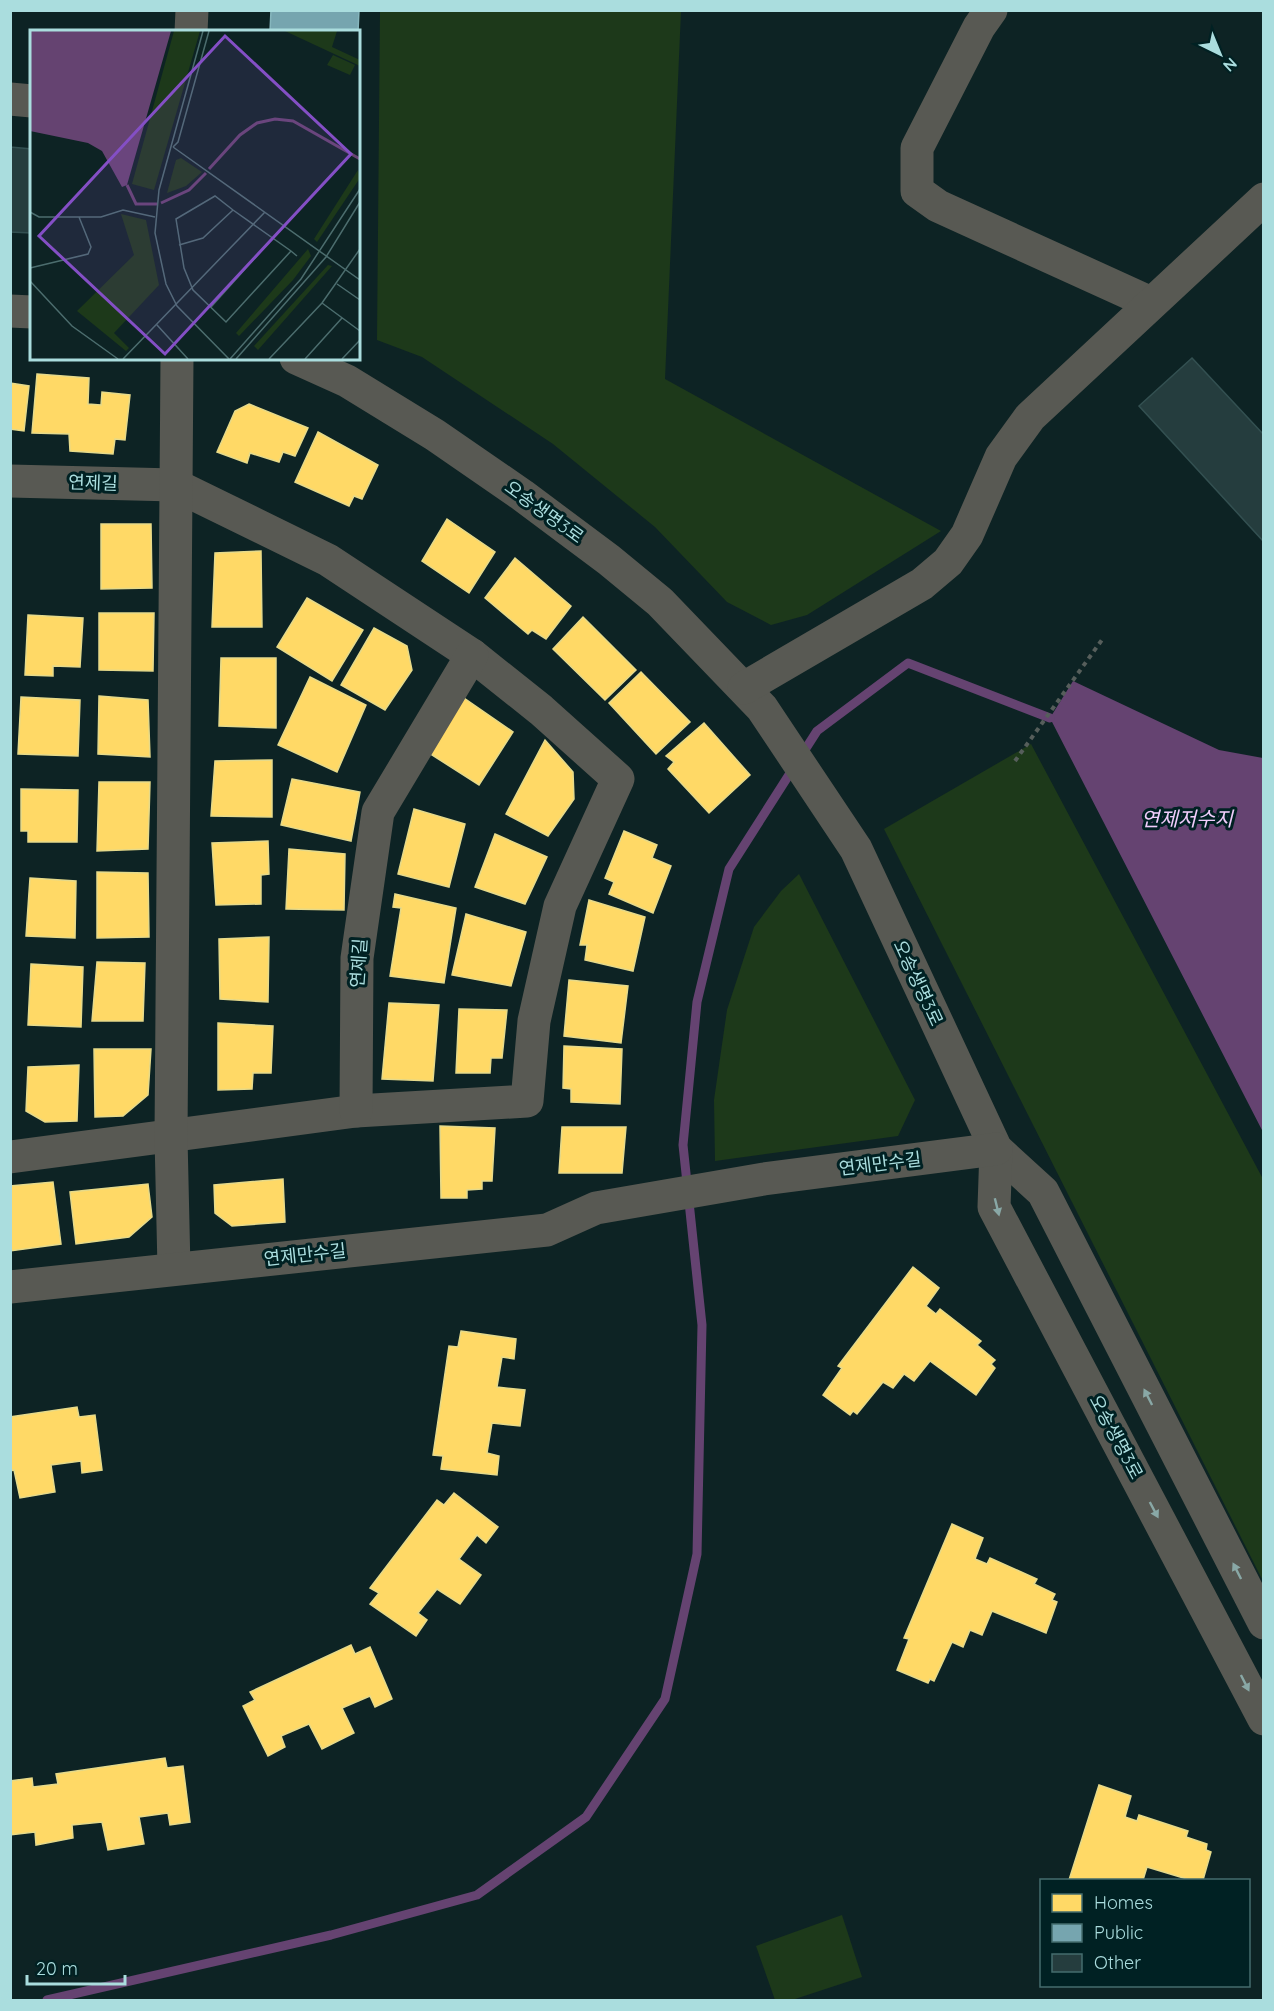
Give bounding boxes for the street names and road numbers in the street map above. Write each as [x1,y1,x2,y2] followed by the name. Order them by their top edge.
[68,470,118,495] street label: 연제길
[500,475,588,548] street label: 오송생명3로
[889,936,948,1029] street label: 오송생명3로
[345,937,372,989] street label: 연제길
[837,1147,922,1180] street label: 연제만수길
[263,1239,347,1270] street label: 연제만수길
[1085,1391,1148,1483] street label: 오송생명3로

